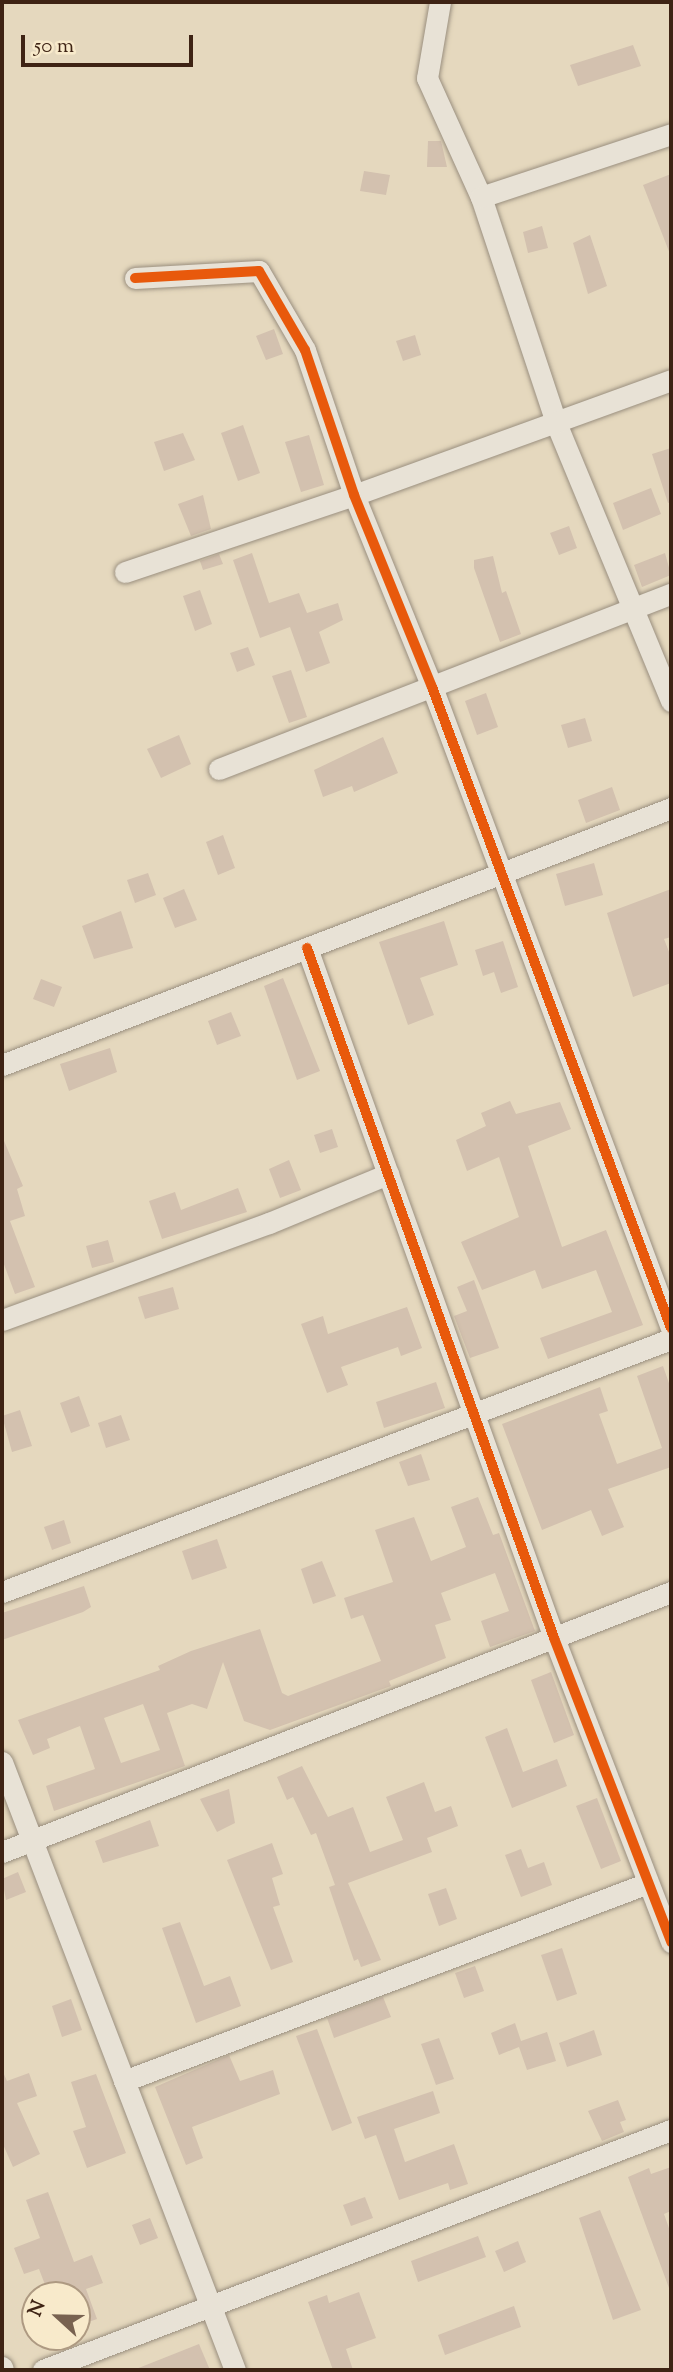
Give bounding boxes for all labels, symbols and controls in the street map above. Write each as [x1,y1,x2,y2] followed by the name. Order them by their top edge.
[24,21,196,65] scale bar
[34,32,74,62] text: 50 m
[21,2281,91,2351] north arrow
[23,2297,53,2321] text: N

